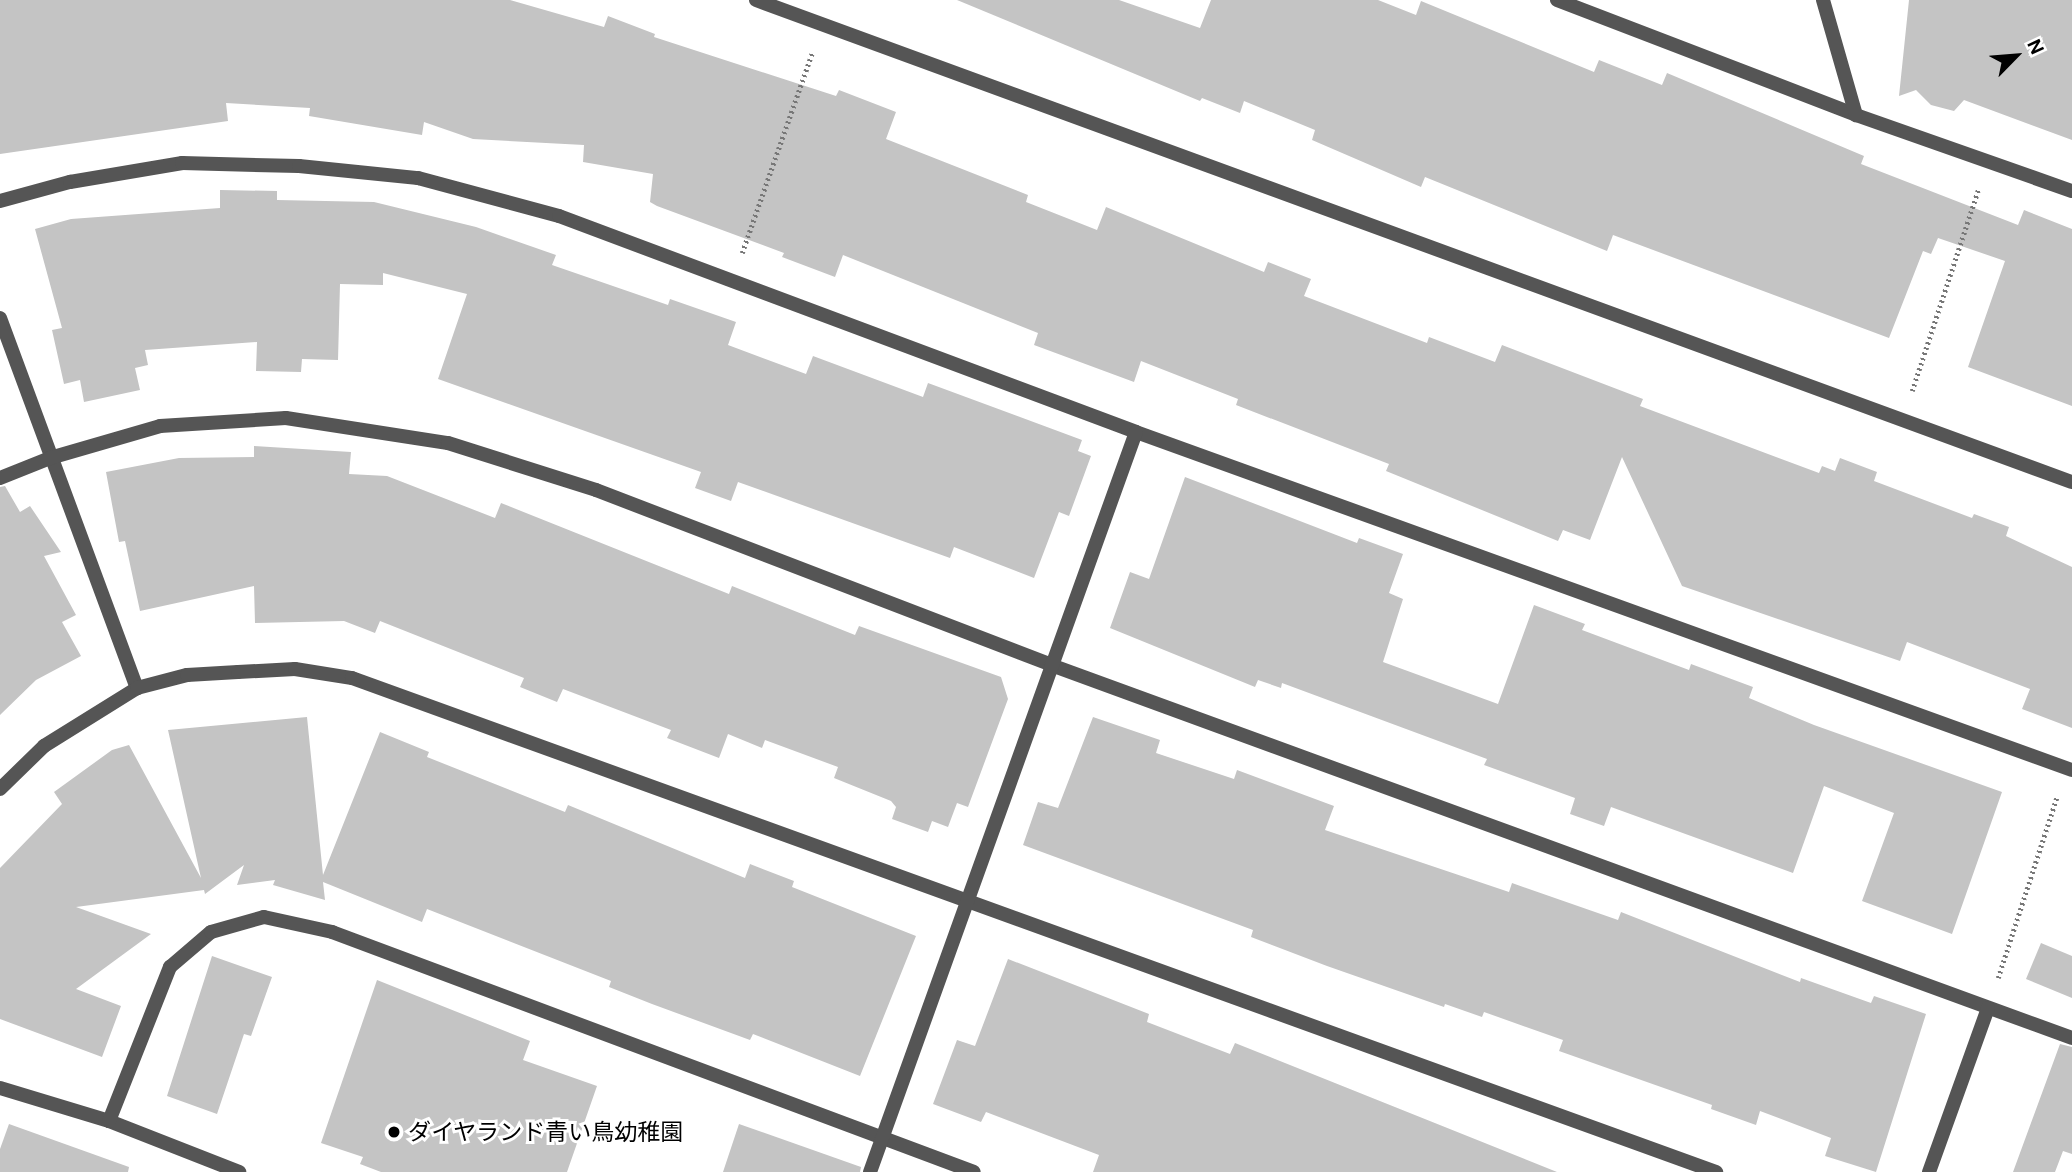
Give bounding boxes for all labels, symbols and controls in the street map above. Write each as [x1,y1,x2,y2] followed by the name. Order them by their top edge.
[1981,21,2051,91] north arrow
[2021,35,2050,58] text: N
[408,1118,684,1146] place label: ダイヤランド青い鳥幼稚園
[386,1124,402,1140] marker: ダイヤランド青い鳥幼稚園

